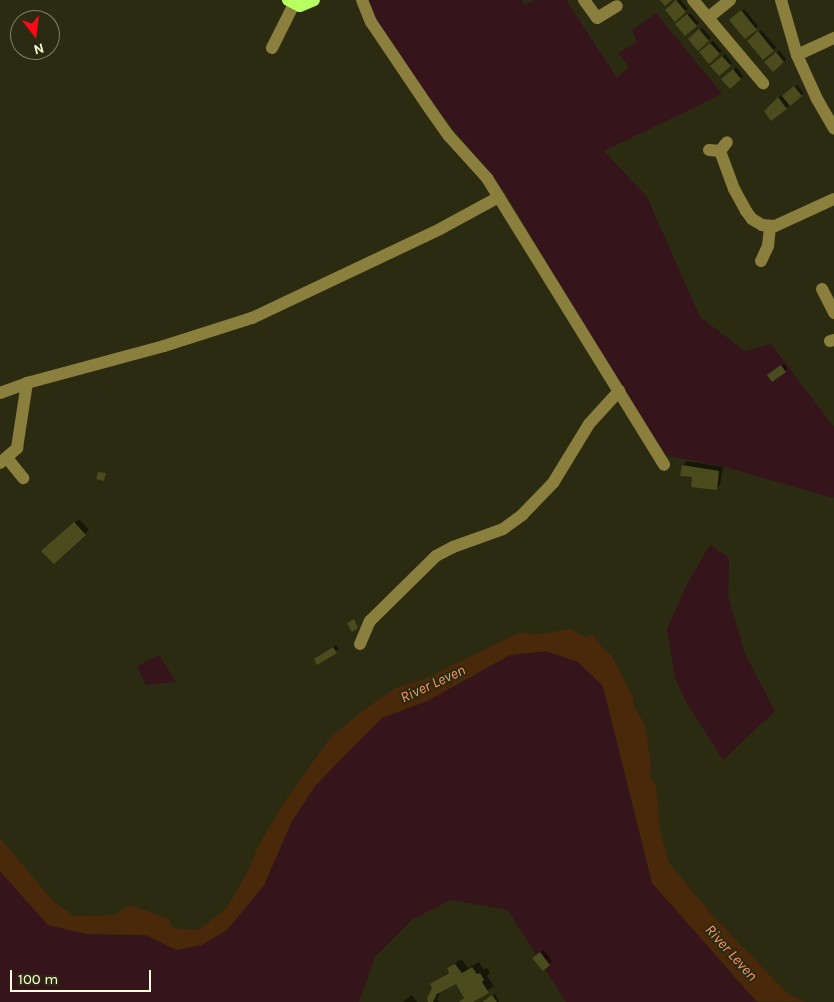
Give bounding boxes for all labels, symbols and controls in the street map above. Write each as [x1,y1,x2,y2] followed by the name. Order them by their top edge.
[10,10,60,60] north arrow
[32,39,46,59] text: N
[398,661,468,707] water label: River Leven
[701,921,761,985] water label: River Leven
[12,960,154,992] scale bar
[18,970,58,988] text: 100 m

